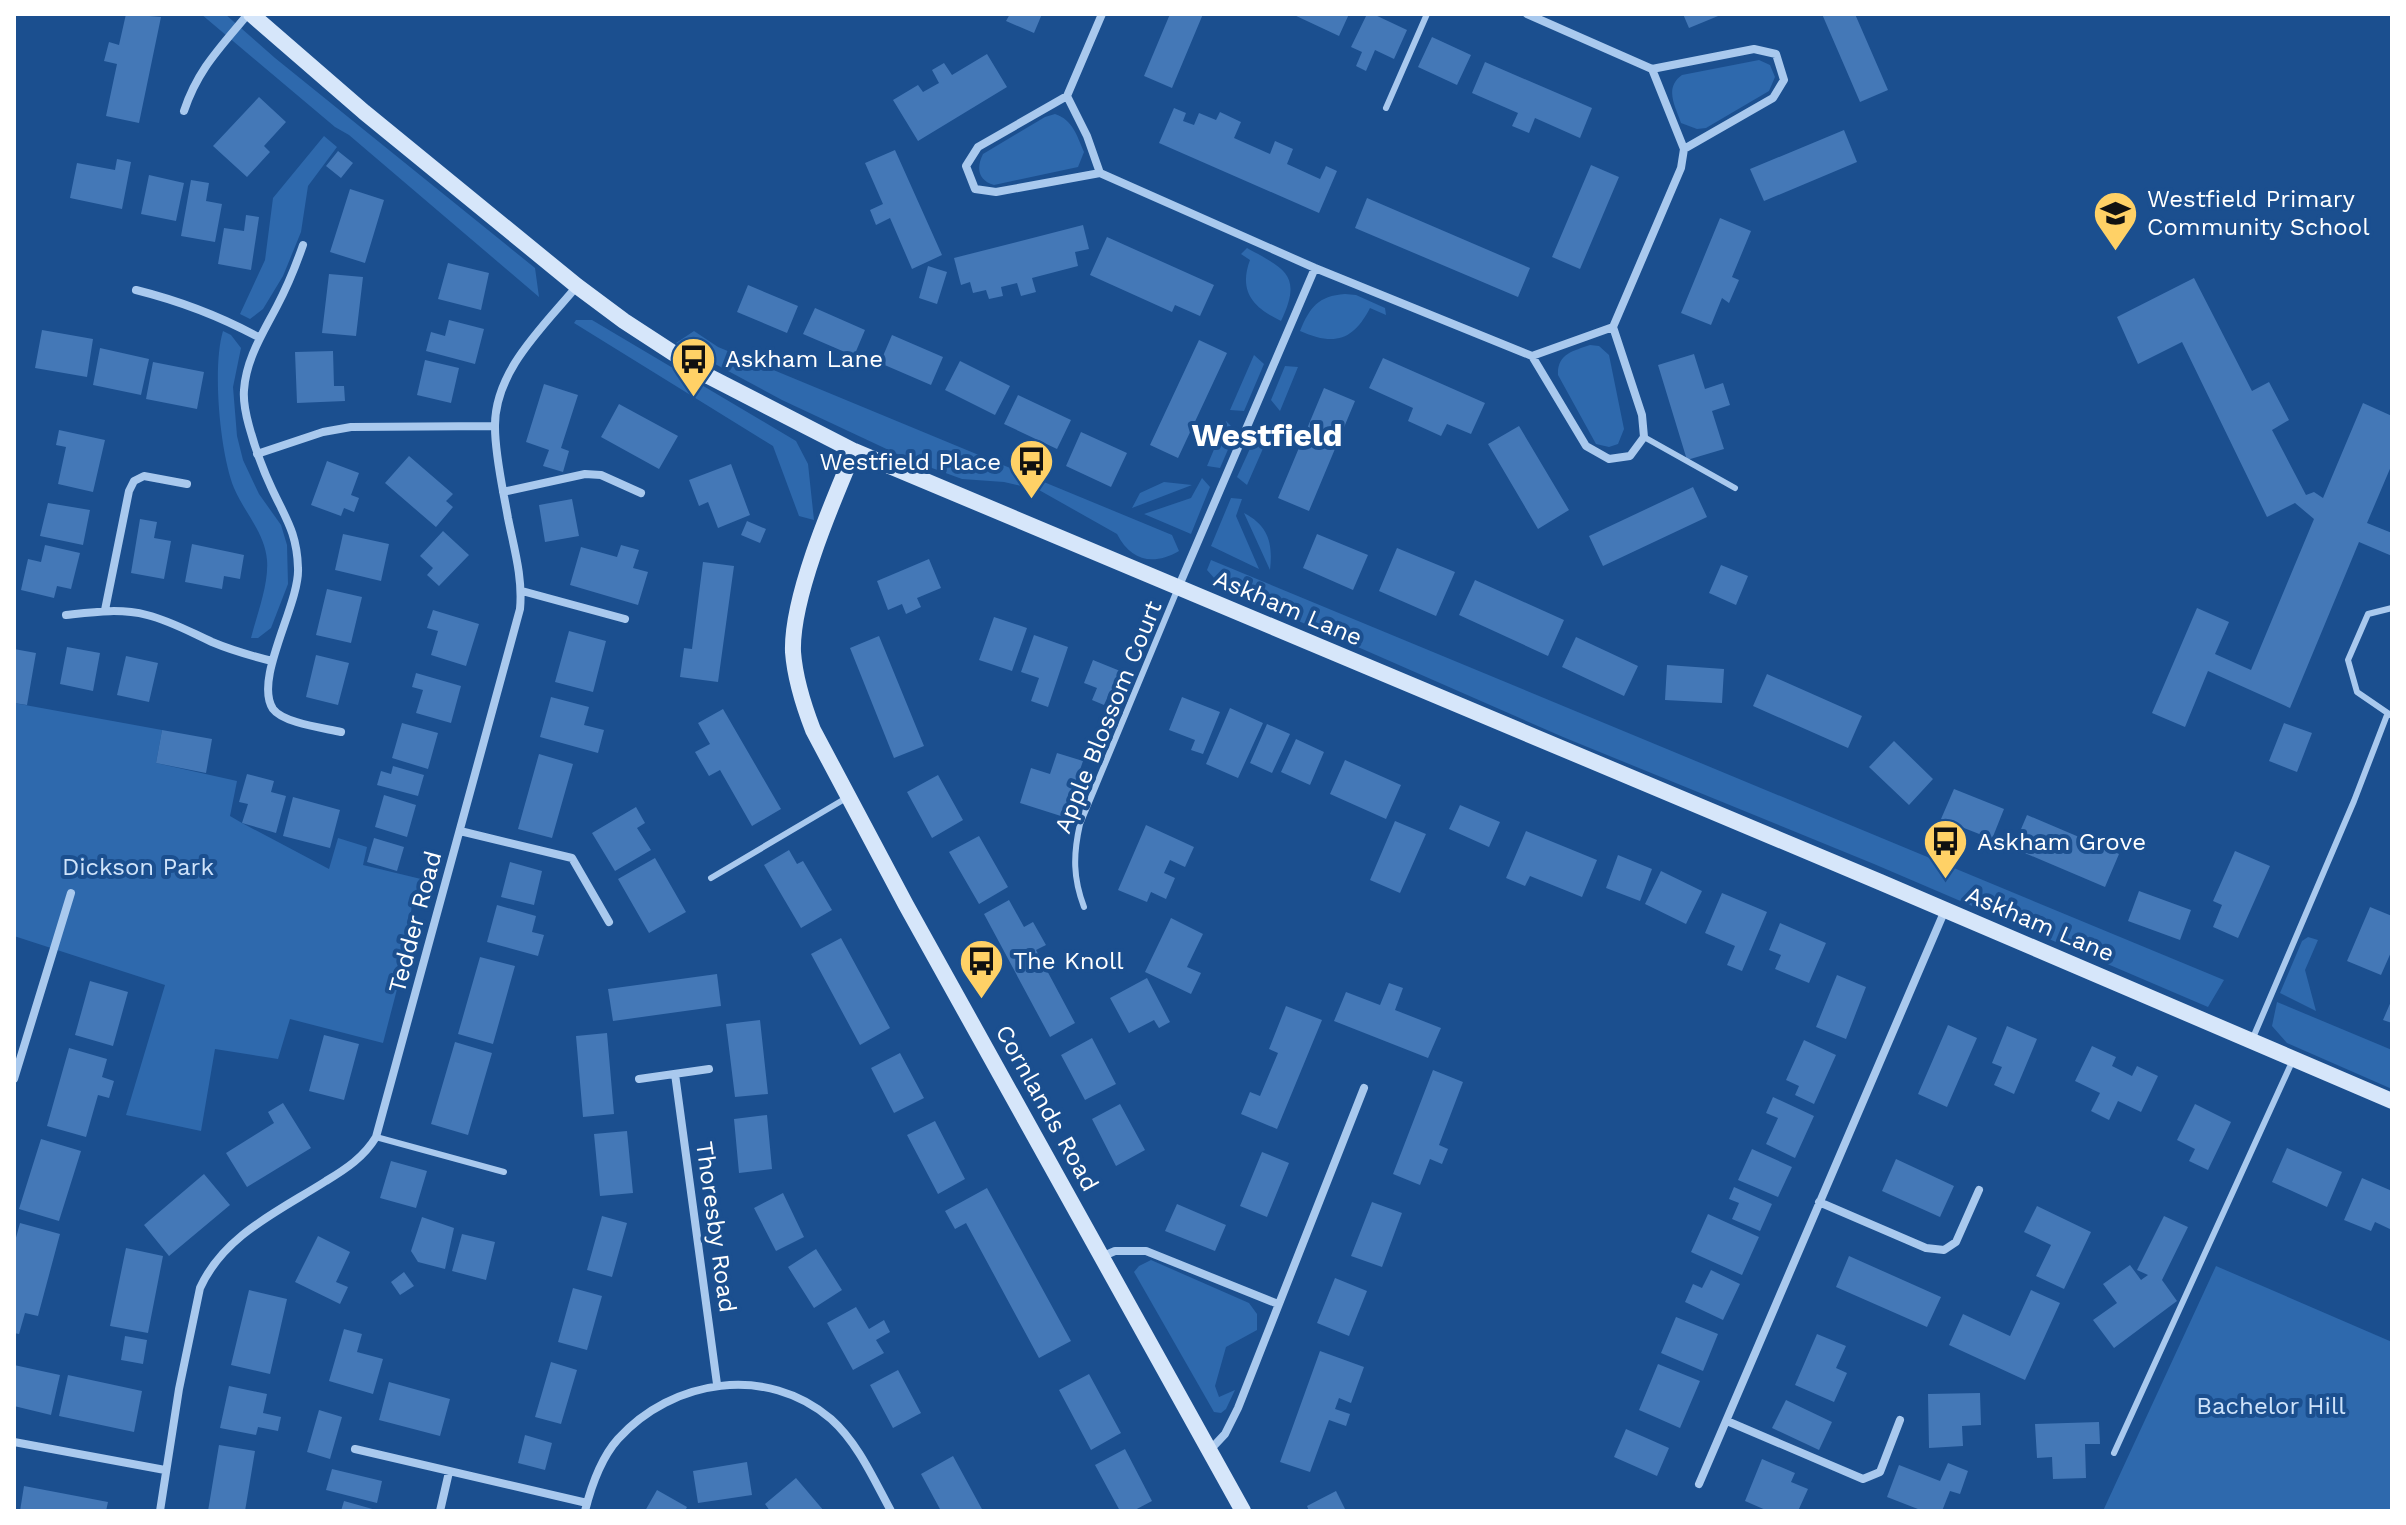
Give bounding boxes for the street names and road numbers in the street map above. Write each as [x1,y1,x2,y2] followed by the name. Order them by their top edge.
[1210,564,1366,652] street label: Askham Lane
[1049,597,1167,837] street label: Apple Blossom Court
[383,848,447,996] street label: Tedder Road
[1962,880,2118,968] street label: Askham Lane
[990,1020,1104,1196] street label: Cornlands Road
[690,1140,742,1314] street label: Thoresby Road

